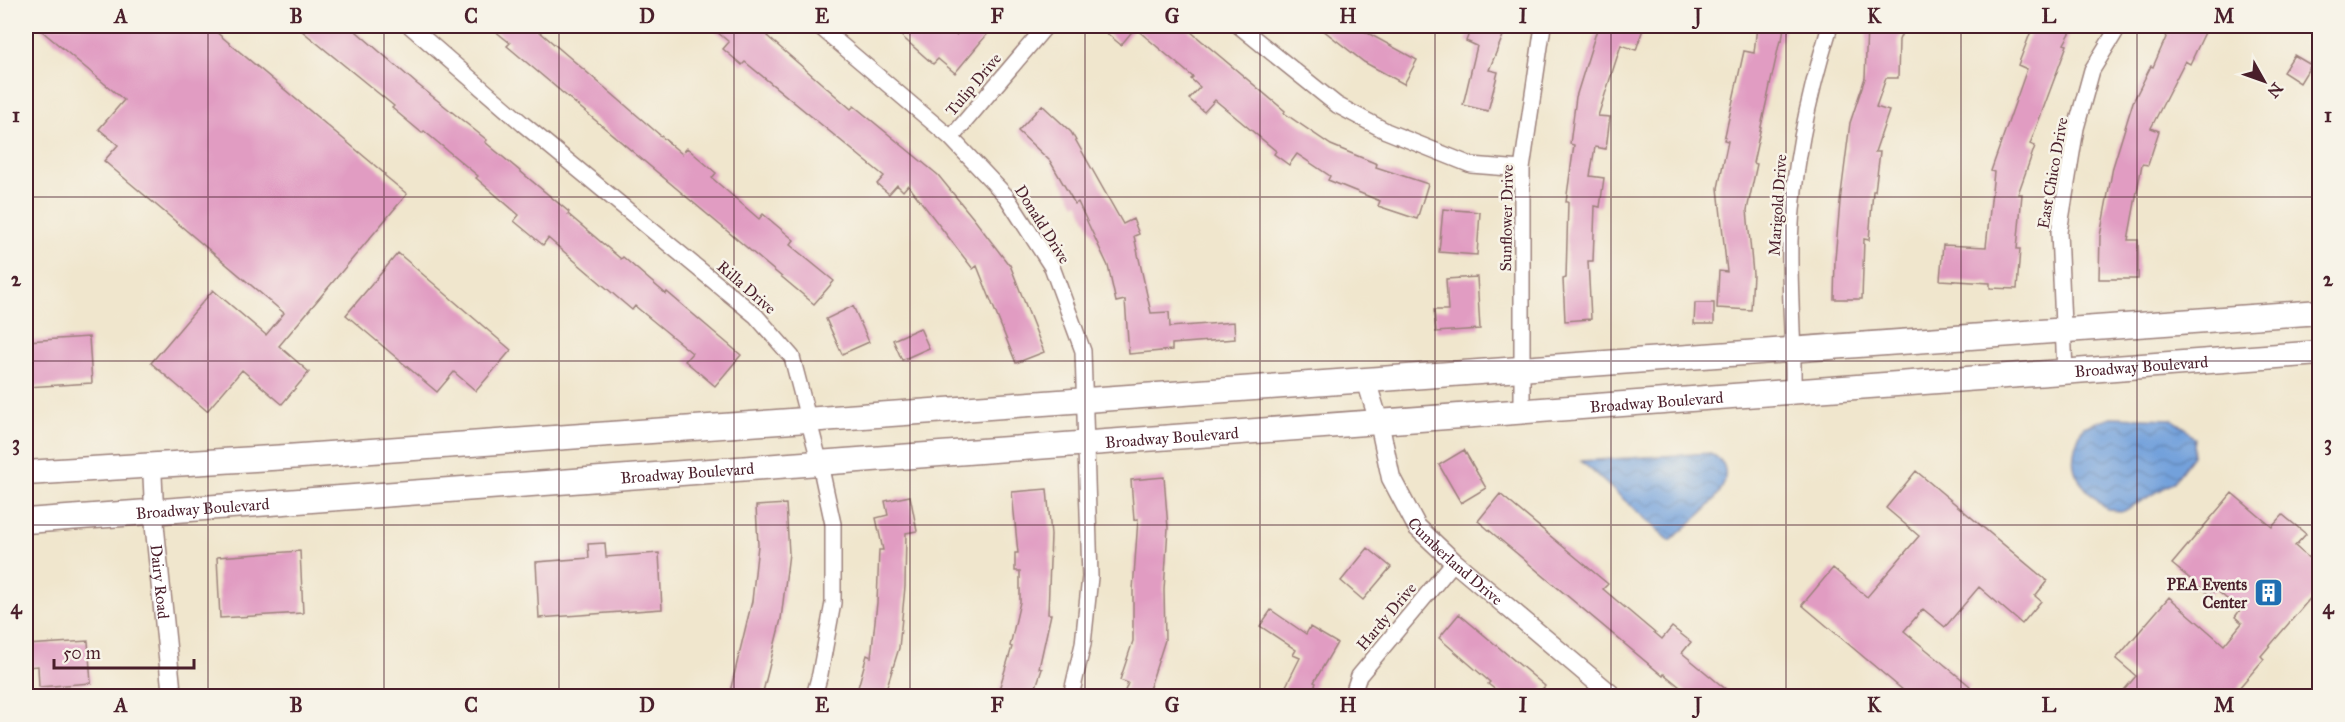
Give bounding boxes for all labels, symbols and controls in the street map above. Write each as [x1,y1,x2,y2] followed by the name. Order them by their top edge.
[112,4,128,28] text: A
[289,4,303,28] text: B
[464,4,478,28] text: C
[639,4,655,28] text: D
[815,4,830,28] text: E
[990,4,1004,28] text: F
[1165,4,1180,28] text: G
[1339,4,1357,28] text: H
[1519,4,1528,28] text: I
[1691,4,1703,30] text: J
[1867,4,1882,28] text: K
[2042,4,2057,28] text: L
[2214,4,2235,28] text: M
[942,49,1005,120] street label: Tulip Drive
[2234,51,2294,111] north arrow
[2263,79,2287,102] text: N
[12,103,20,127] text: 1
[2324,103,2332,127] text: 1
[2033,116,2072,230] street label: East Chico Drive
[1764,153,1792,257] street label: Marigold Drive
[1496,164,1517,272] street label: Sunflower Drive
[1011,181,1074,267] street label: Donald Drive
[713,257,780,318] street label: Rilla Drive
[11,267,22,291] text: 2
[2323,267,2334,291] text: 2
[2074,352,2209,381] street label: Broadway Boulevard
[1589,388,1724,416] street label: Broadway Boulevard
[1104,423,1239,452] street label: Broadway Boulevard
[12,431,20,456] text: 3
[2324,431,2332,456] text: 3
[620,459,755,487] street label: Broadway Boulevard
[135,494,270,523] street label: Broadway Boulevard
[1404,514,1507,609] street label: Cumberland Drive
[147,544,173,620] street label: Dairy Road
[2167,575,2248,612] place label: PEA Events Center
[2252,577,2284,609] building icon: PEA Events Center
[1353,578,1420,654] street label: Hardy Drive
[10,595,22,620] text: 4
[2322,595,2334,620] text: 4
[54,632,194,670] scale bar
[63,642,101,664] text: 50 m
[112,693,128,717] text: A
[289,693,303,717] text: B
[464,693,478,717] text: C
[639,693,655,717] text: D
[815,693,830,717] text: E
[990,693,1004,717] text: F
[1165,693,1180,717] text: G
[1339,693,1357,717] text: H
[1519,693,1528,717] text: I
[1691,693,1703,719] text: J
[1867,693,1882,717] text: K
[2042,693,2057,717] text: L
[2214,693,2235,717] text: M

